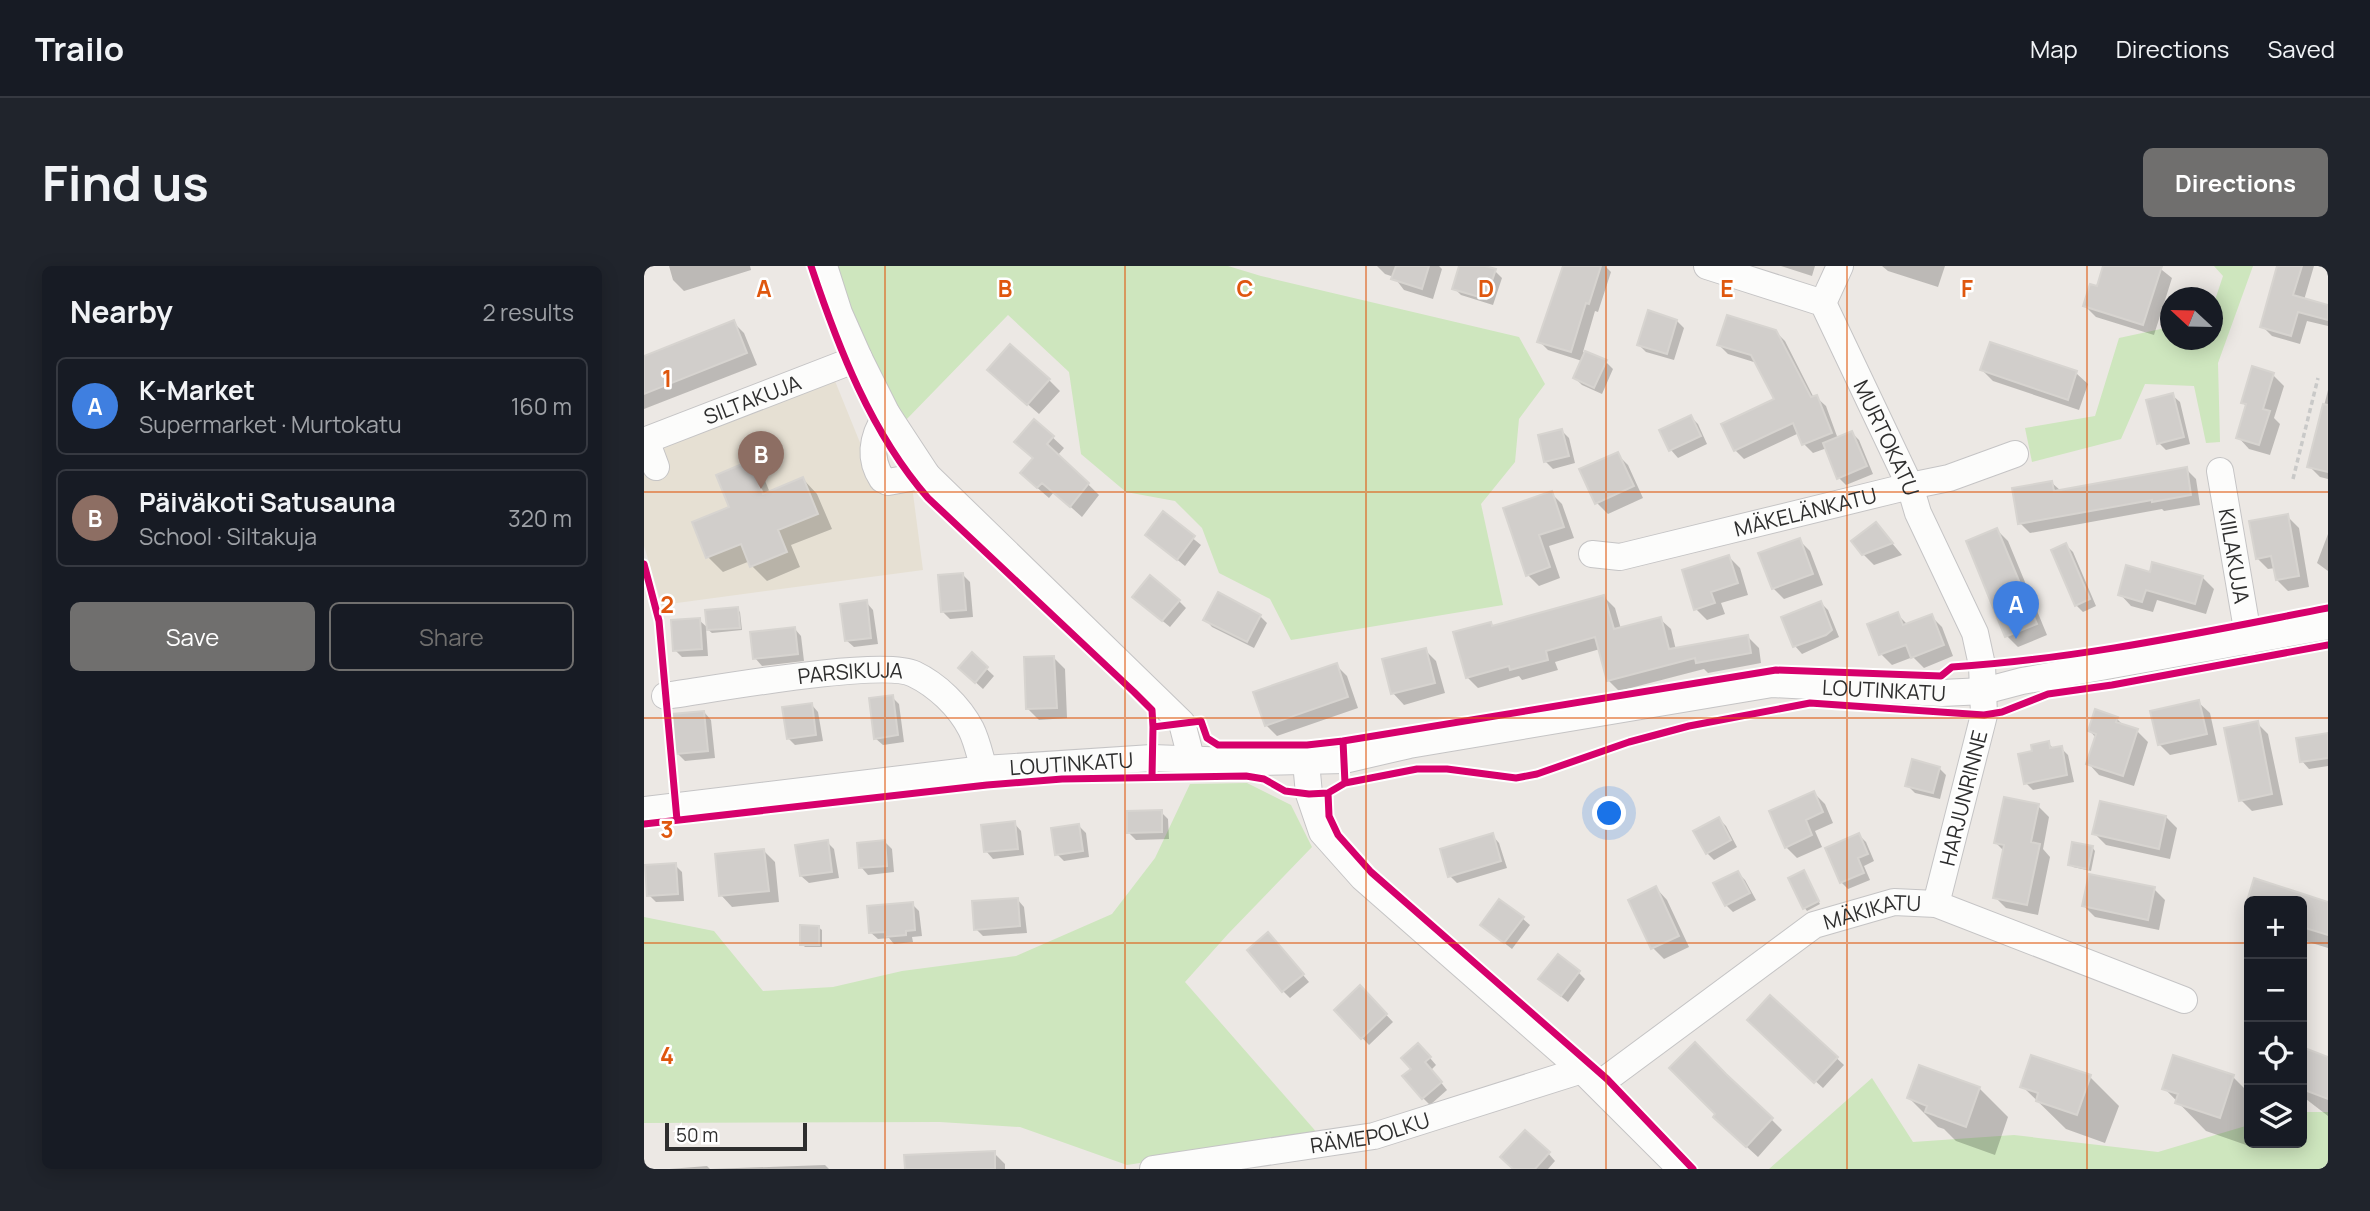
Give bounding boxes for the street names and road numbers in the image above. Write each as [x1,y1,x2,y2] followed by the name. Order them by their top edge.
[700,368,805,431] street label: SILTAKUJA
[1848,375,1926,499] street label: MURTOKATU
[1731,481,1879,543] street label: MÄKELÄNKATU
[2213,506,2256,606] street label: KIILAKUJA
[796,655,904,690] street label: PARSIKUJA
[1822,673,1947,707] street label: LOUTINKATU
[1933,727,1993,869] street label: HARJUNRINNE
[1009,745,1134,781] street label: LOUTINKATU
[1820,888,1922,936] street label: MÄKIKATU
[1308,1105,1433,1159] street label: RÄMEPOLKU

